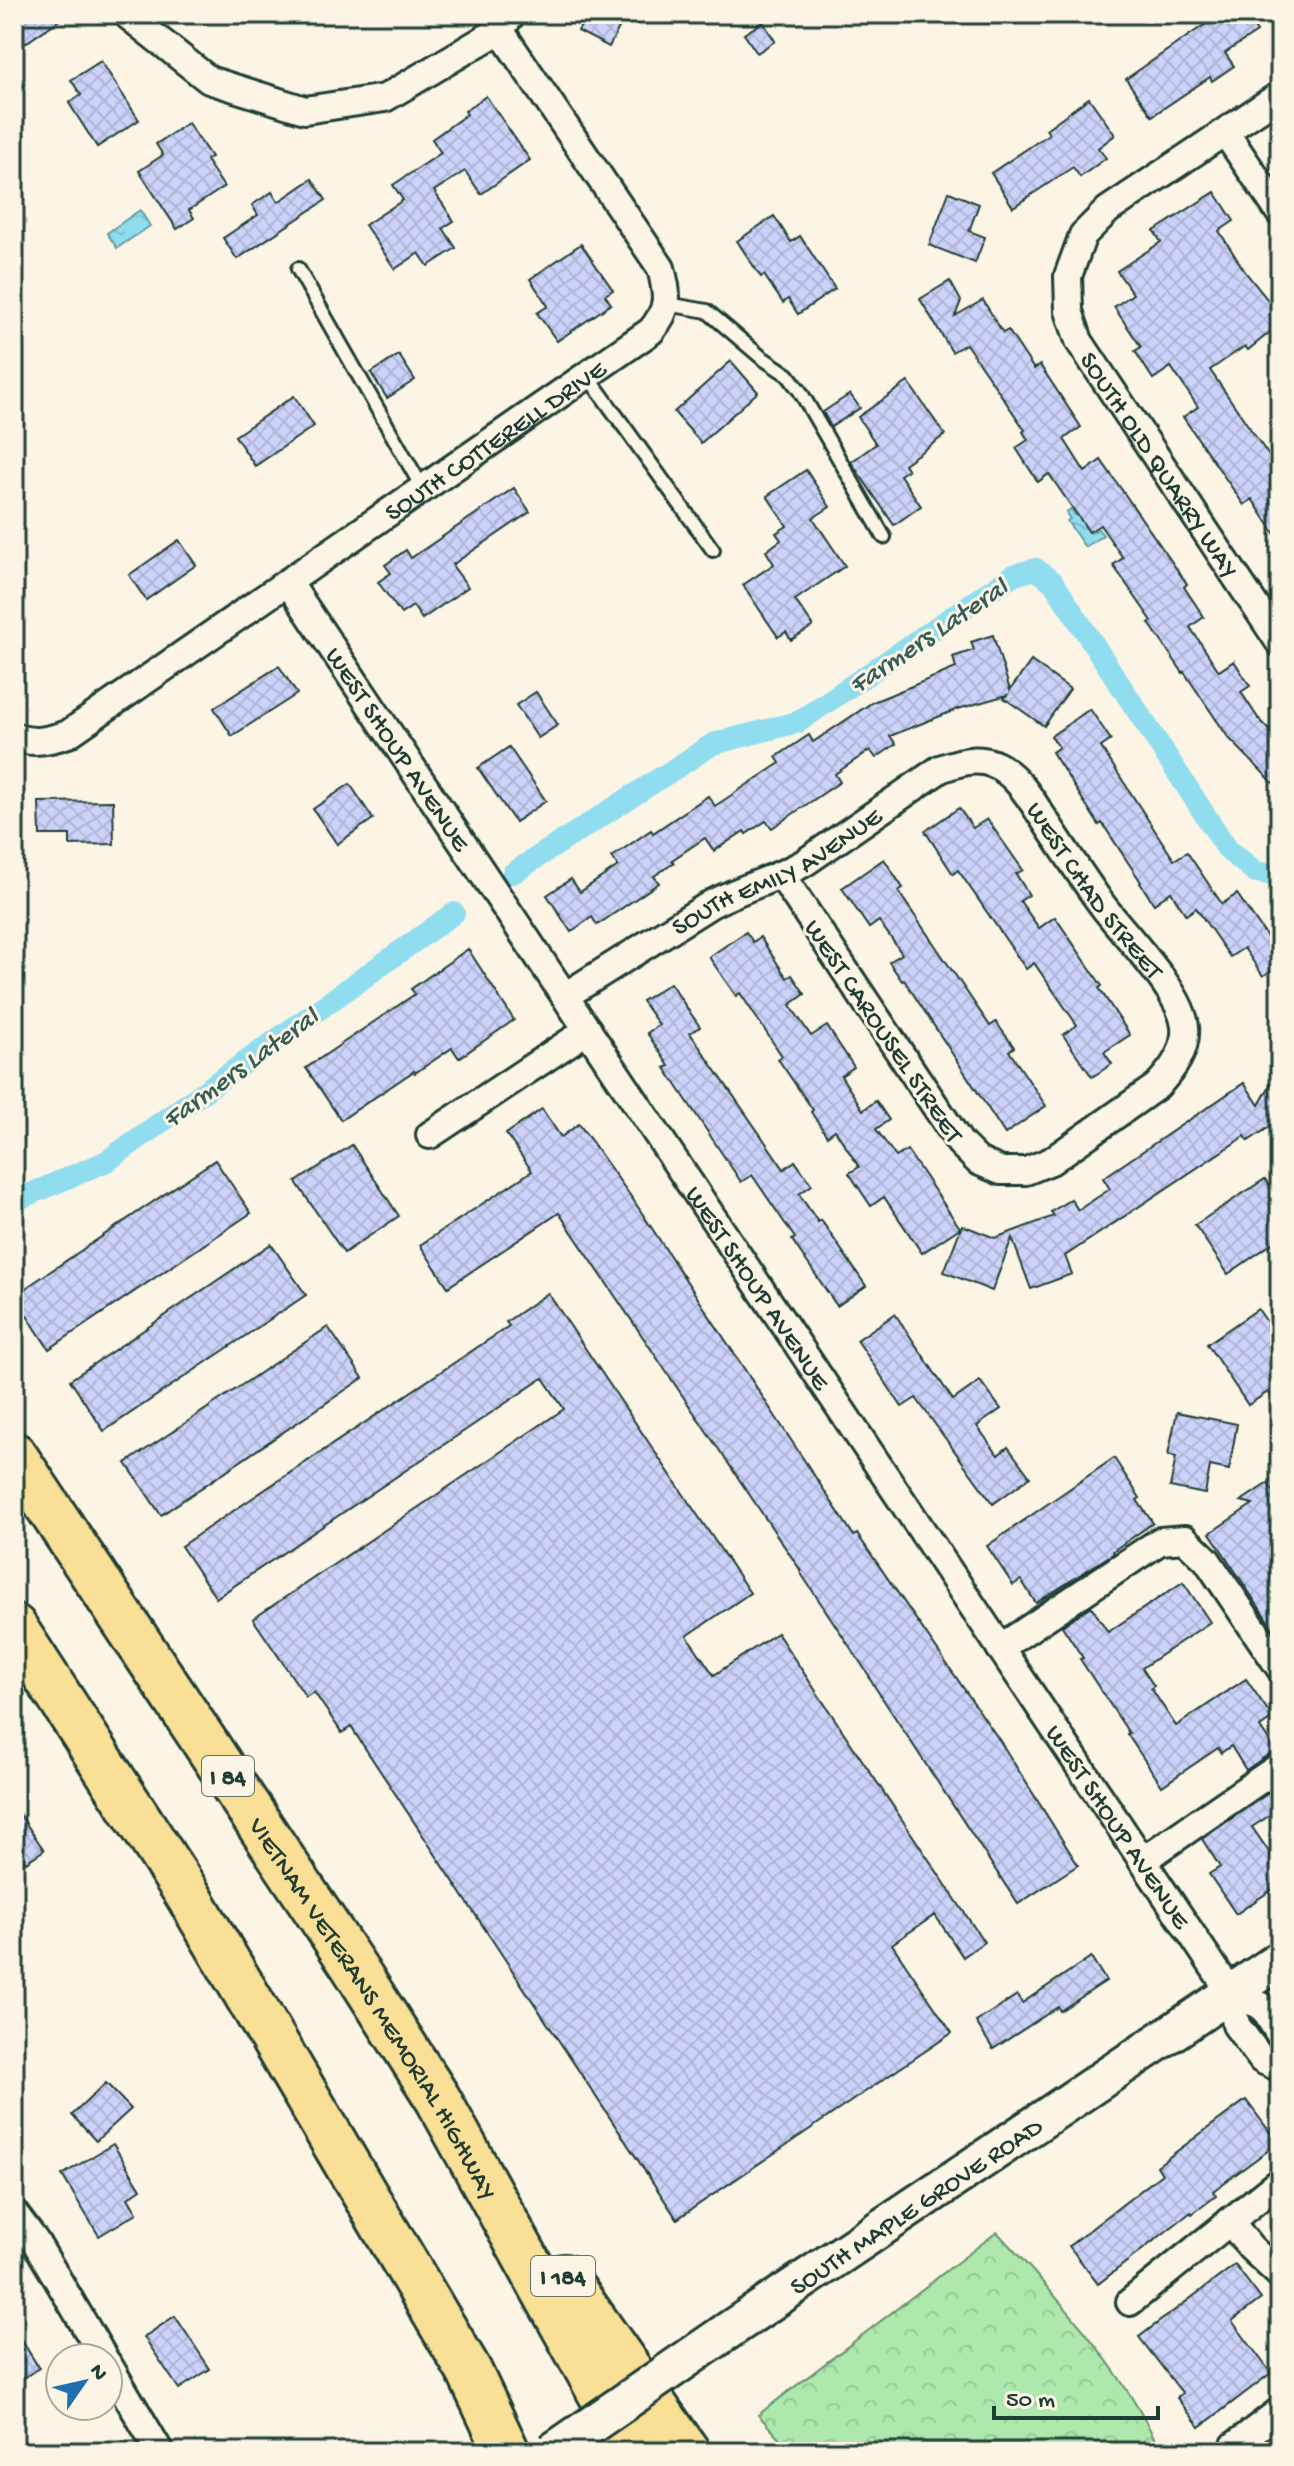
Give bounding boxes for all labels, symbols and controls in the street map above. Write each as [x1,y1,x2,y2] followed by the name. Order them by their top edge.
[1071,347,1243,585] street label: SOUTH OLD QUARRY WAY
[380,355,614,530] street label: SOUTH COTTERELL DRIVE
[844,572,1017,703] water label: Farmers Lateral
[316,643,475,859] street label: WEST SHOUP AVENUE
[1017,798,1168,988] street label: WEST CHAD STREET
[667,802,890,945] street label: SOUTH EMILY AVENUE
[795,915,968,1151] street label: WEST CAROUSEL STREET
[157,1001,327,1137] water label: Farmers Lateral
[676,1182,835,1398] street label: WEST SHOUP AVENUE
[1036,1720,1195,1937] street label: WEST SHOUP AVENUE
[202,1756,254,1796] road number: I 84
[239,1812,502,2206] street label: VIETNAM VETERANS MEMORIAL HIGHWAY
[786,2113,1050,2304] street label: SOUTH MAPLE GROVE ROAD
[531,2256,595,2296] road number: I 184
[44,2342,124,2422] north arrow
[82,2360,112,2386] text: N
[994,2370,1158,2420] scale bar
[1006,2387,1055,2416] text: 50 m

